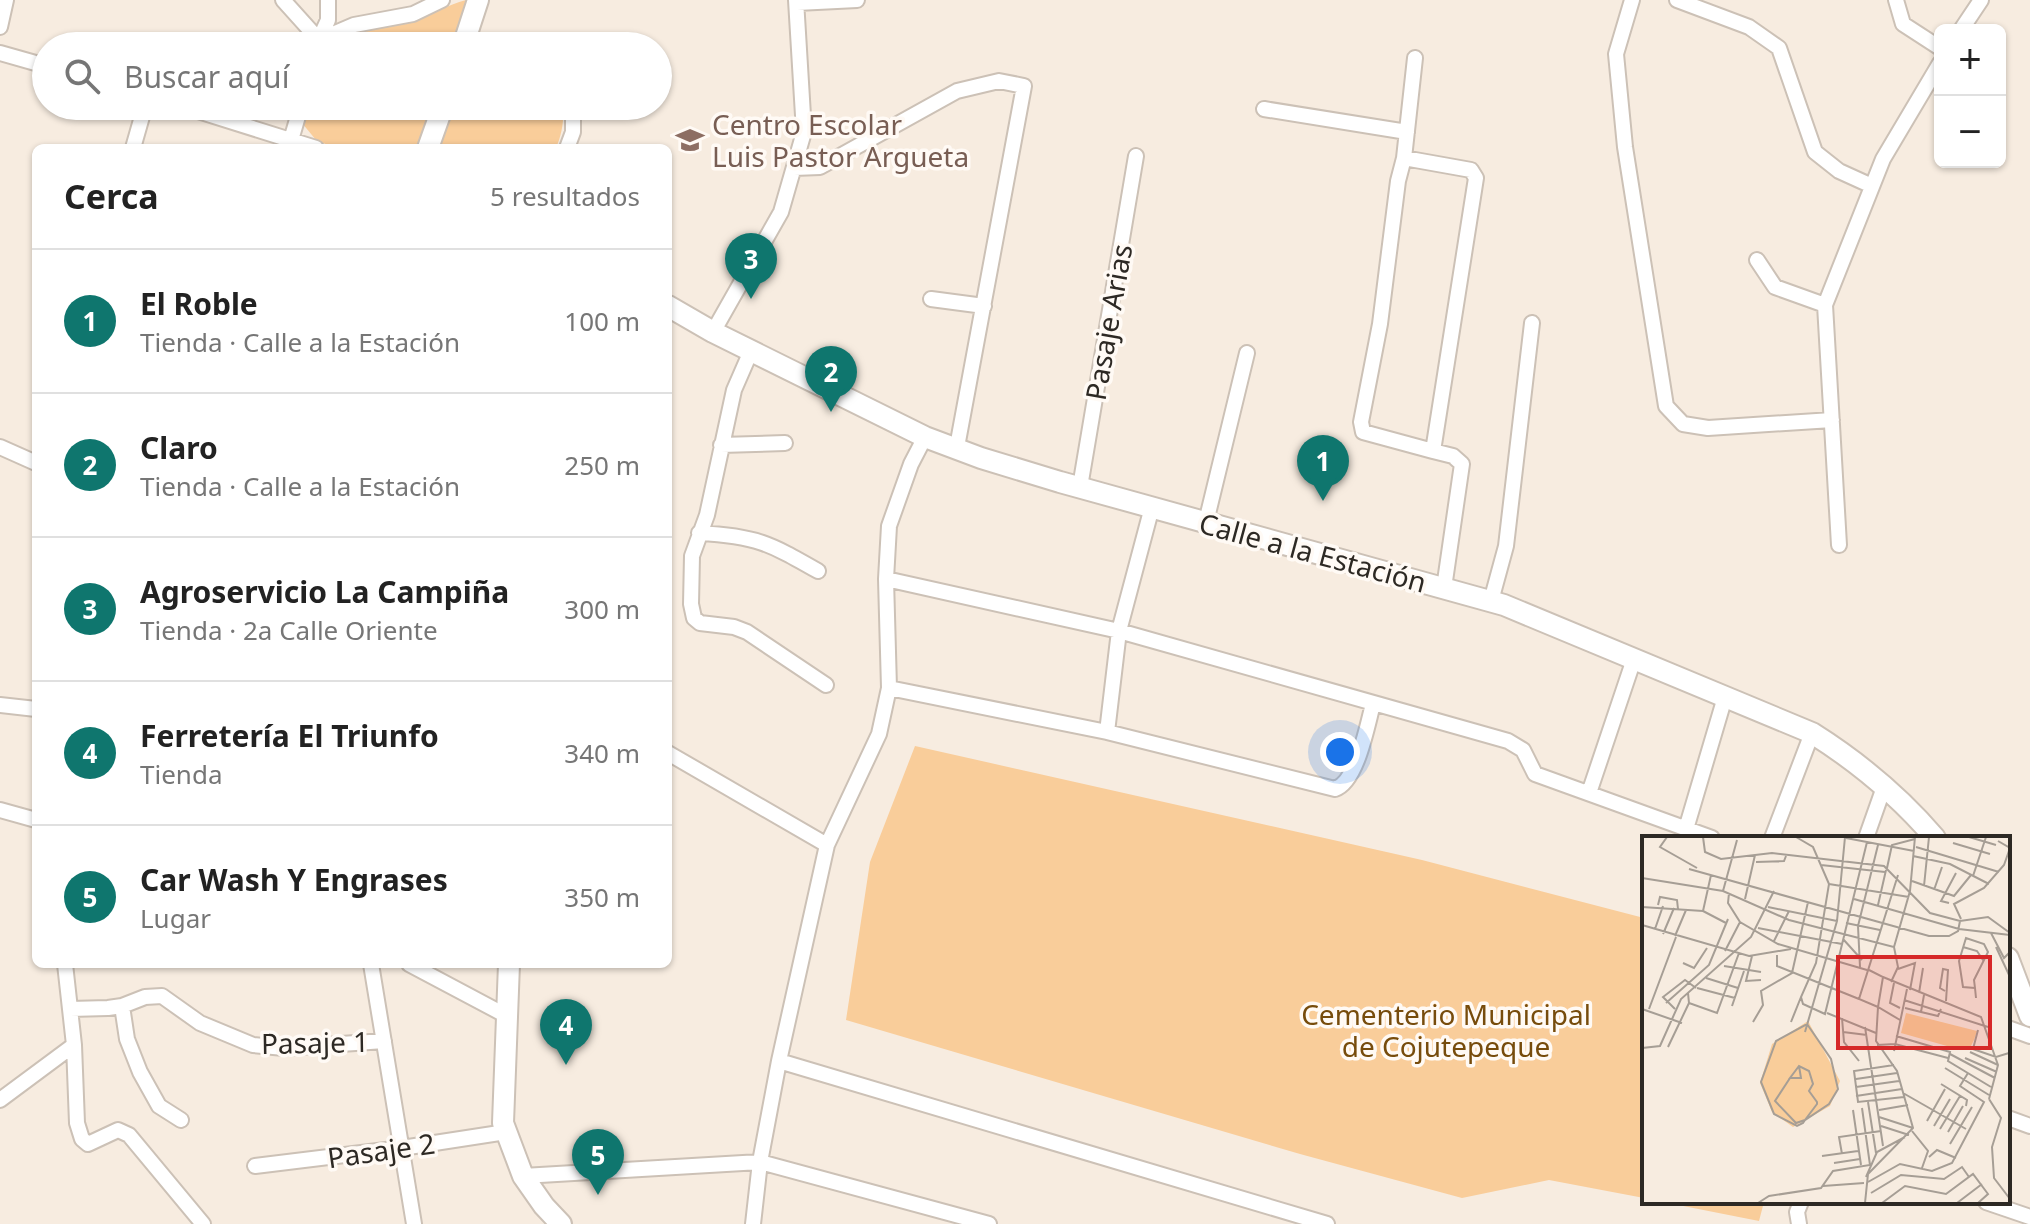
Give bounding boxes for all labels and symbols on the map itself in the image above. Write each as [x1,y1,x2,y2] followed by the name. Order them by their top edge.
[712,105,969,175] place label: Centro Escolar Luis Pastor Argueta
[675,125,705,155] school or university icon: Centro Escolar Luis Pastor Argueta
[725,233,777,299] pin: 3
[1076,241,1140,403] street label: Pasaje Arias
[805,346,857,412] pin: 2
[1297,435,1349,501] pin: 1
[1195,503,1431,601] street label: Calle a la Estación
[1320,732,1360,772] your location
[1642,836,2010,1204] inset map
[1301,995,1591,1065] park label: Cementerio Municipal de Cojutepeque
[540,999,592,1065] pin: 4
[261,1022,369,1062] street label: Pasaje 1
[325,1124,437,1176] street label: Pasaje 2
[572,1129,624,1195] pin: 5

